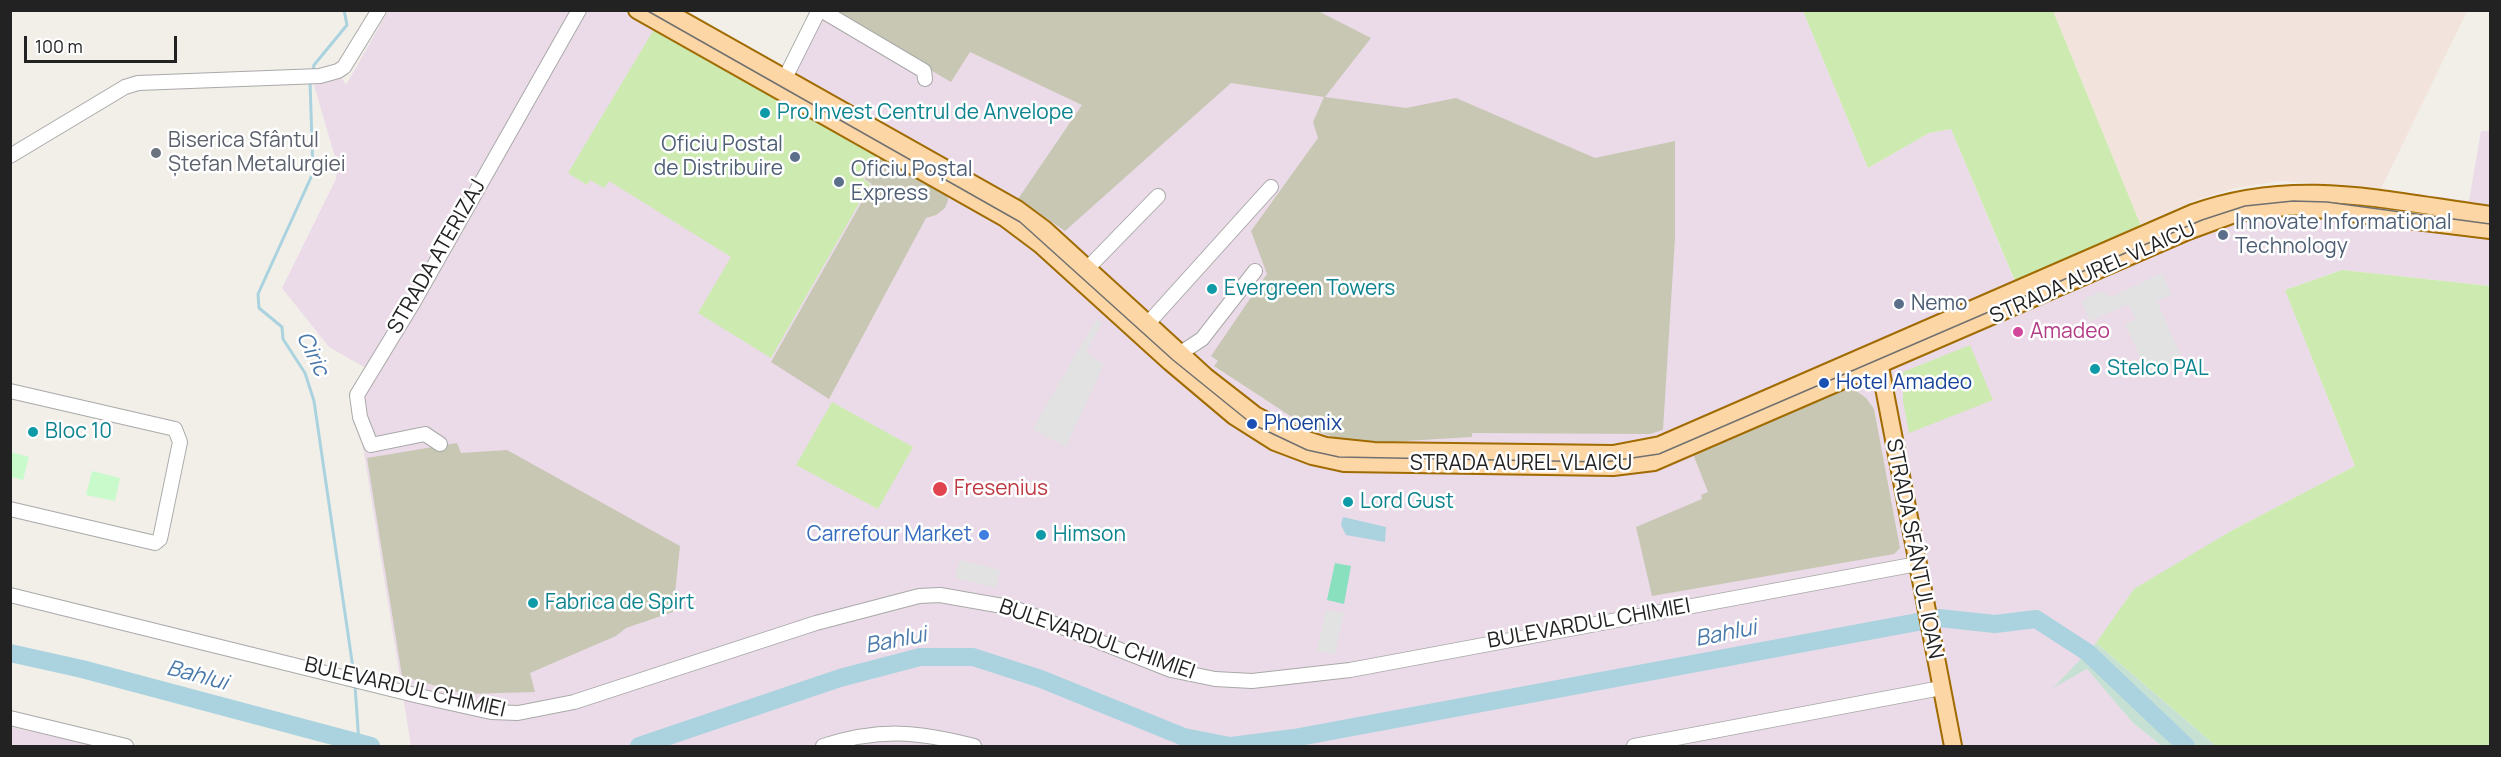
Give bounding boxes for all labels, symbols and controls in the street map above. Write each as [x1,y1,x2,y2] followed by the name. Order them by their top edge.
[27,24,180,62] scale bar
[35,34,83,58] text: 100 m
[777,100,1073,126] place label: Pro Invest Centrul de Anvelope
[758,106,772,120] marker: Pro Invest Centrul de Anvelope
[168,128,346,178] place label: Biserica Sfântul Ștefan Metalurgiei
[654,132,783,182] place label: Oficiu Postal de Distribuire
[149,146,163,160] marker: Biserica Sfântul Ștefan Metalurgiei
[788,150,802,164] marker: Oficiu Postal de Distribuire
[851,157,973,207] place label: Oficiu Poștal Express
[383,175,491,339] street label: STRADA ATERIZAJ
[832,175,846,189] marker: Oficiu Poștal Express
[2235,210,2452,260] place label: Innovate Informational Technology
[1986,216,2200,330] street label: STRADA AUREL VLAICU
[2216,228,2230,242] marker: Innovate Informational Technology
[1224,276,1395,302] place label: Evergreen Towers
[1205,282,1219,296] marker: Evergreen Towers
[1911,291,1967,317] place label: Nemo
[1892,297,1906,311] marker: Nemo
[2030,319,2110,345] place label: Amadeo
[2011,325,2025,339] marker: Amadeo
[290,327,334,381] water label: Ciric
[2107,356,2209,382] place label: Stelco PAL
[2088,362,2102,376] marker: Stelco PAL
[1836,370,1972,396] place label: Hotel Amadeo
[1817,376,1831,390] marker: Hotel Amadeo
[1264,411,1342,437] place label: Phoenix
[1245,417,1259,431] marker: Phoenix
[45,419,112,445] place label: Bloc 10
[26,425,40,439] marker: Bloc 10
[1880,437,1948,661] street label: STRADA SFÂNTUL IOAN
[1410,451,1632,477] street label: STRADA AUREL VLAICU
[954,476,1048,502] place label: Fresenius
[931,480,949,498] marker: Fresenius
[1360,489,1454,515] place label: Lord Gust
[1341,495,1355,509] marker: Lord Gust
[807,522,972,548] place label: Carrefour Market
[1053,522,1126,548] place label: Himson
[977,528,991,542] marker: Carrefour Market
[1034,528,1048,542] marker: Himson
[545,590,694,616] place label: Fabrica de Spirt
[1486,594,1692,654] street label: BULEVARDUL CHIMIEI
[996,595,1198,685] street label: BULEVARDUL CHIMIEI
[526,596,540,610] marker: Fabrica de Spirt
[1693,615,1759,653] water label: Bahlui
[863,622,929,660] water label: Bahlui
[302,653,508,723] street label: BULEVARDUL CHIMIEI
[164,655,230,697] water label: Bahlui

